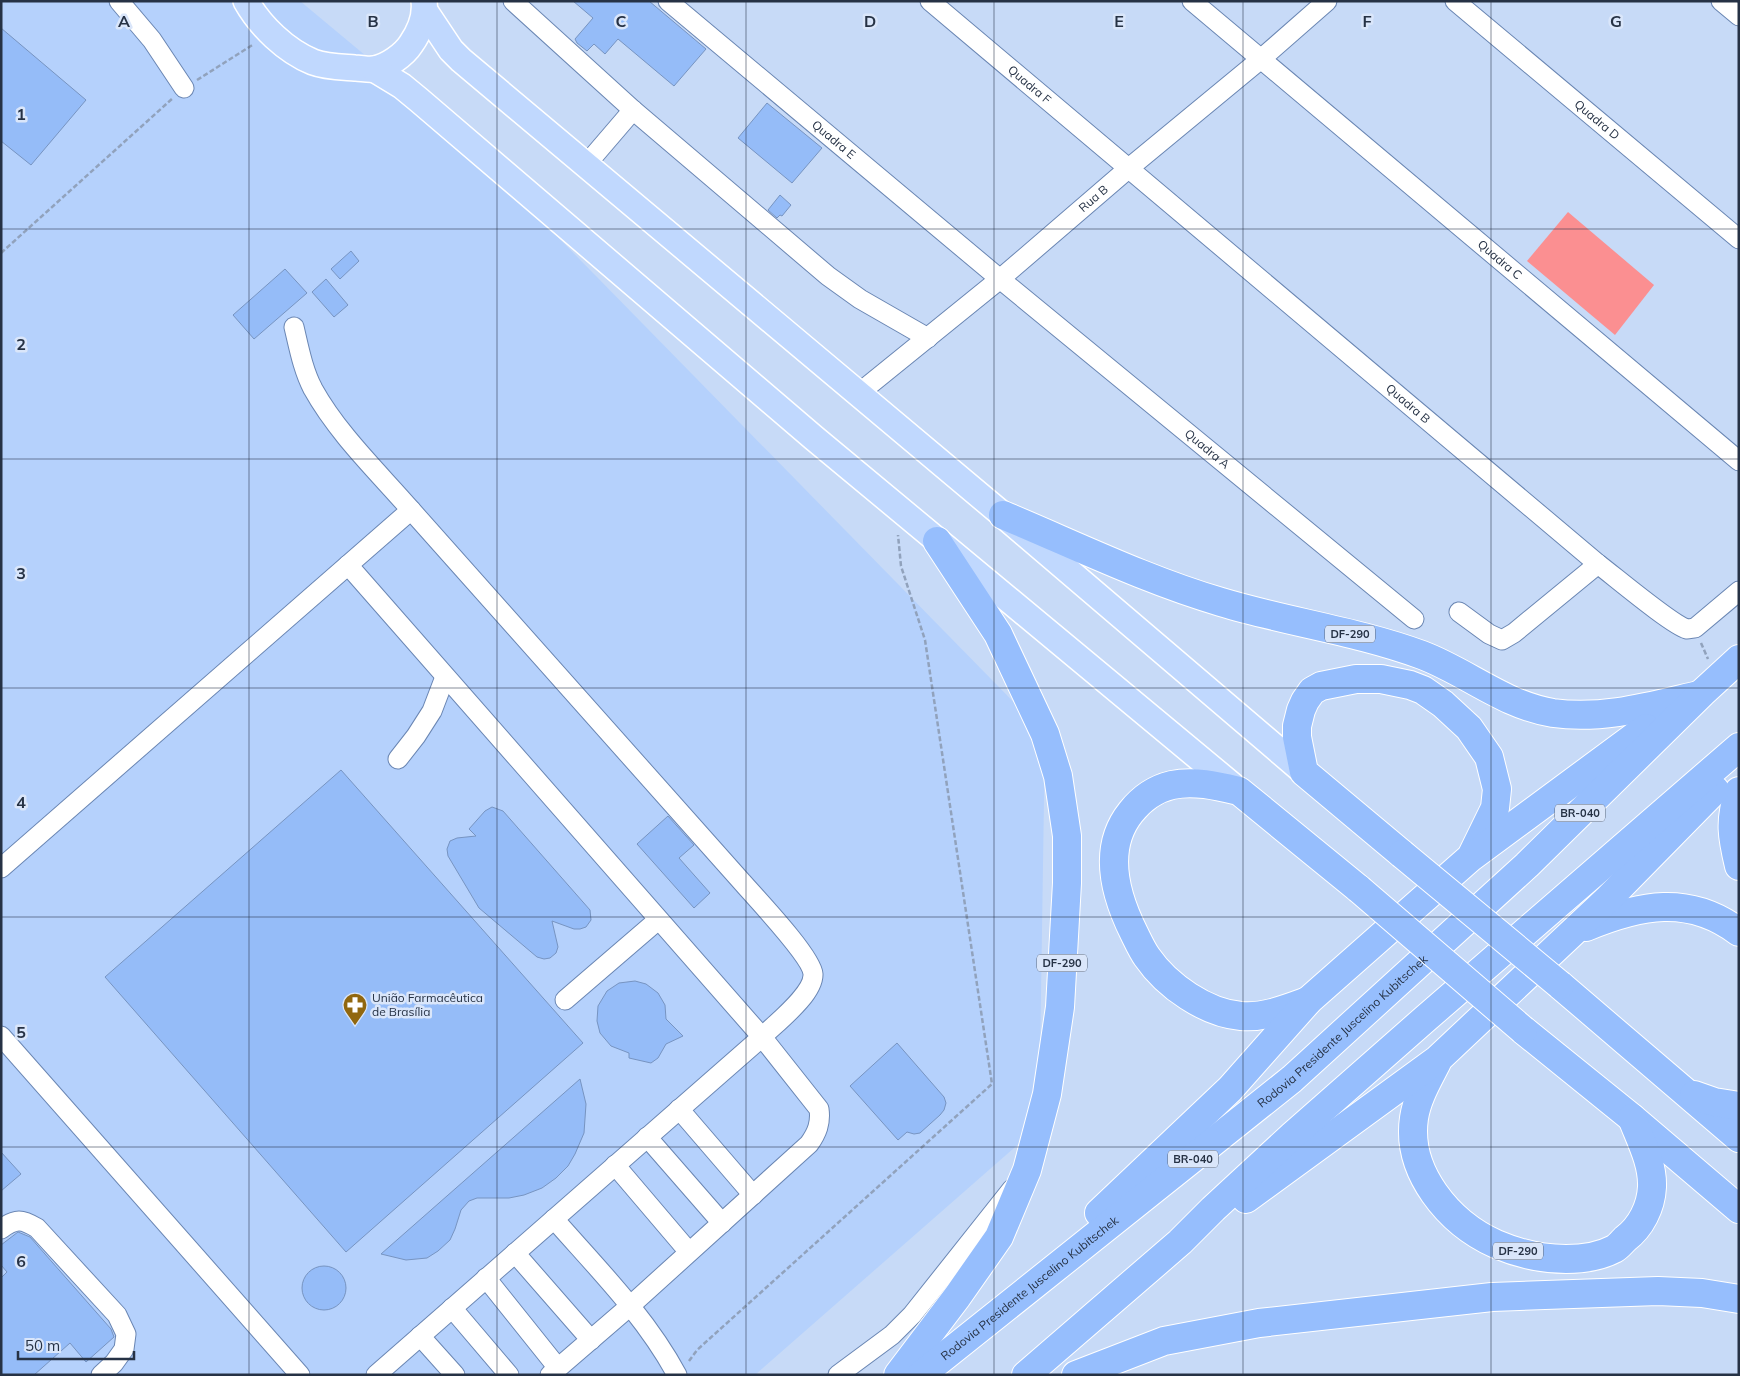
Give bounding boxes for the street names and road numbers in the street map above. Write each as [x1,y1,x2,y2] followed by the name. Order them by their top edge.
[1005,62,1055,107] street label: Quadra F
[1572,96,1623,143] street label: Quadra D
[809,117,859,162] street label: Quadra E
[1075,182,1111,215] street label: Rua B
[1475,236,1525,282] street label: Quadra C
[1383,380,1433,426] street label: Quadra B
[1182,426,1233,472] street label: Quadra A
[1325,626,1375,642] road number: DF-290
[1555,804,1605,821] road number: BR-040
[1254,951,1431,1111] street label: Rodovia Presidente Juscelino Kubitschek
[1037,954,1087,971] road number: DF-290
[1168,1150,1218,1168] road number: BR-040
[938,1212,1122,1363] street label: Rodovia Presidente Juscelino Kubitschek
[1493,1242,1543,1260] road number: DF-290

